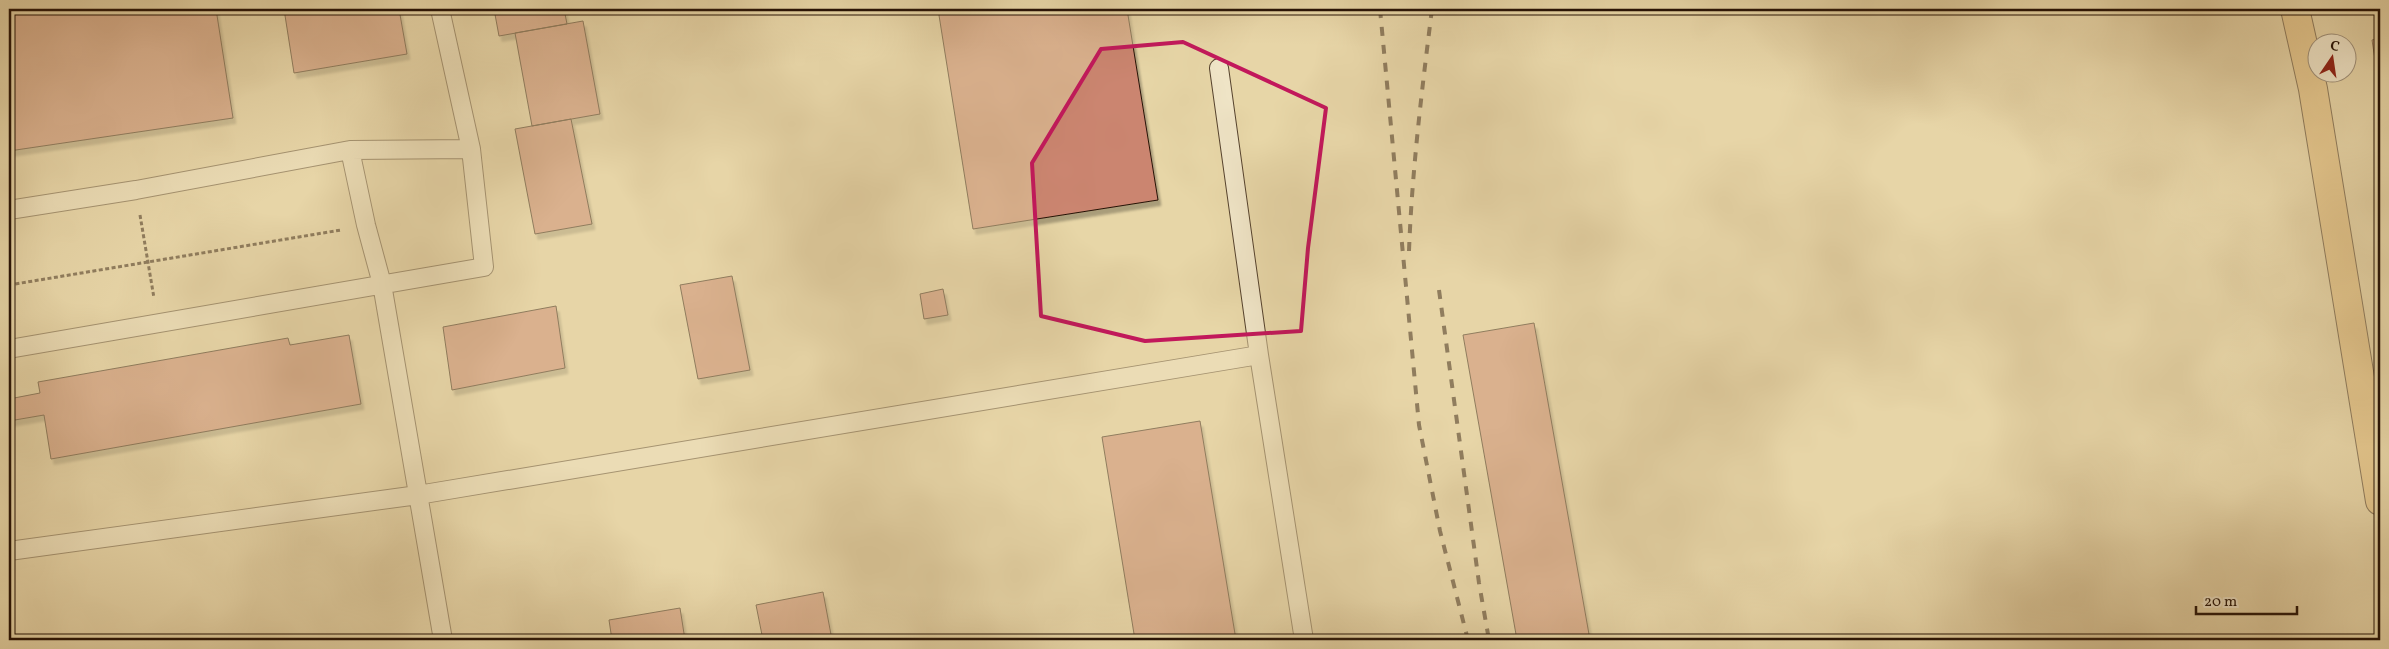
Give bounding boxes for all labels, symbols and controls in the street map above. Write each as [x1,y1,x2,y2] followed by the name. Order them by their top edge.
[2306,32,2356,82] north arrow
[2328,37,2341,57] text: С
[2196,584,2298,616] scale bar
[2204,592,2237,613] text: 20 m

